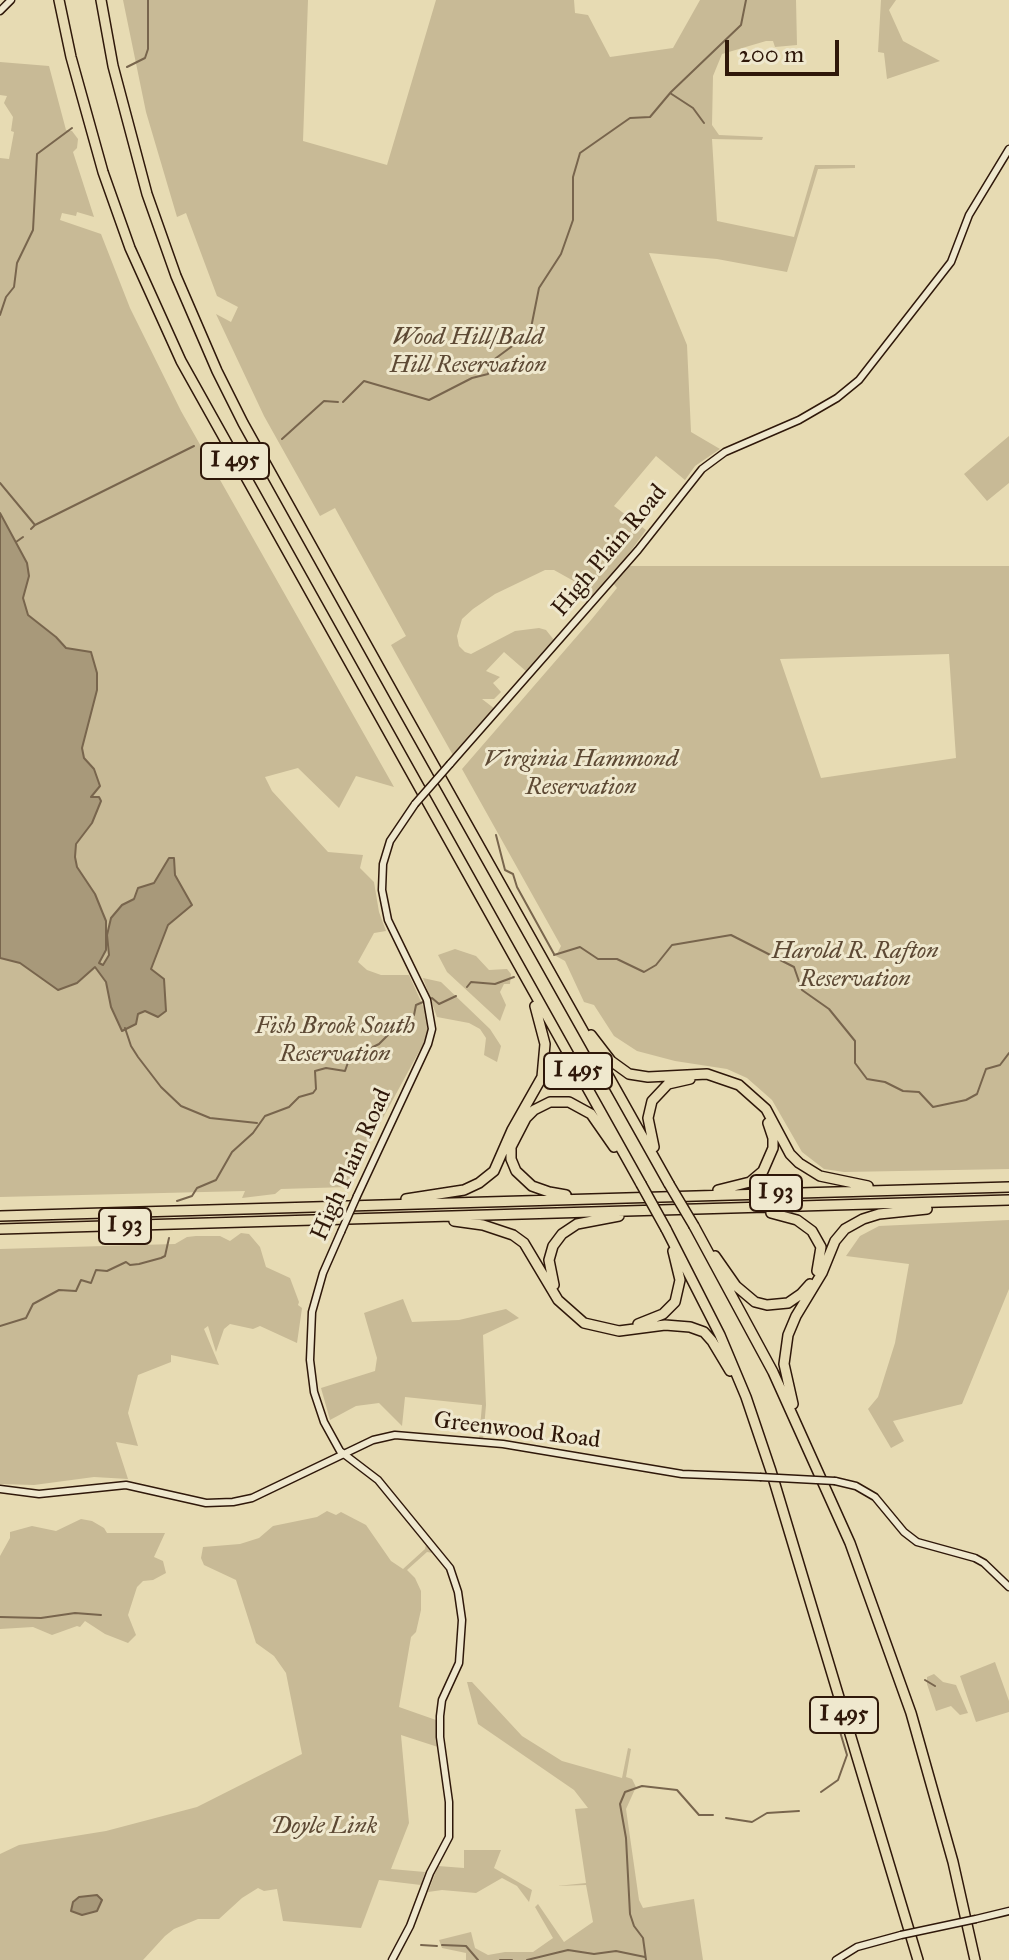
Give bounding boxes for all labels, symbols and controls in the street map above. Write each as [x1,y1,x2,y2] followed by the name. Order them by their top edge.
[729,24,843,74] scale bar
[739,39,804,69] text: 200 m
[389,324,547,380] park label: Wood Hill/Bald Hill Reservation
[201,443,269,479] road number: I 495
[546,479,674,623] street label: High Plain Road
[484,746,678,802] park label: Virginia Hammond Reservation
[771,938,939,994] park label: Harold R. Rafton Reservation
[255,1013,415,1069] park label: Fish Brook South Reservation
[544,1053,612,1089] road number: I 495
[306,1085,398,1245] street label: High Plain Road
[750,1175,802,1211] road number: I 93
[99,1208,151,1244] road number: I 93
[432,1406,602,1456] street label: Greenwood Road
[810,1697,878,1733] road number: I 495
[271,1813,377,1841] park label: Doyle Link

